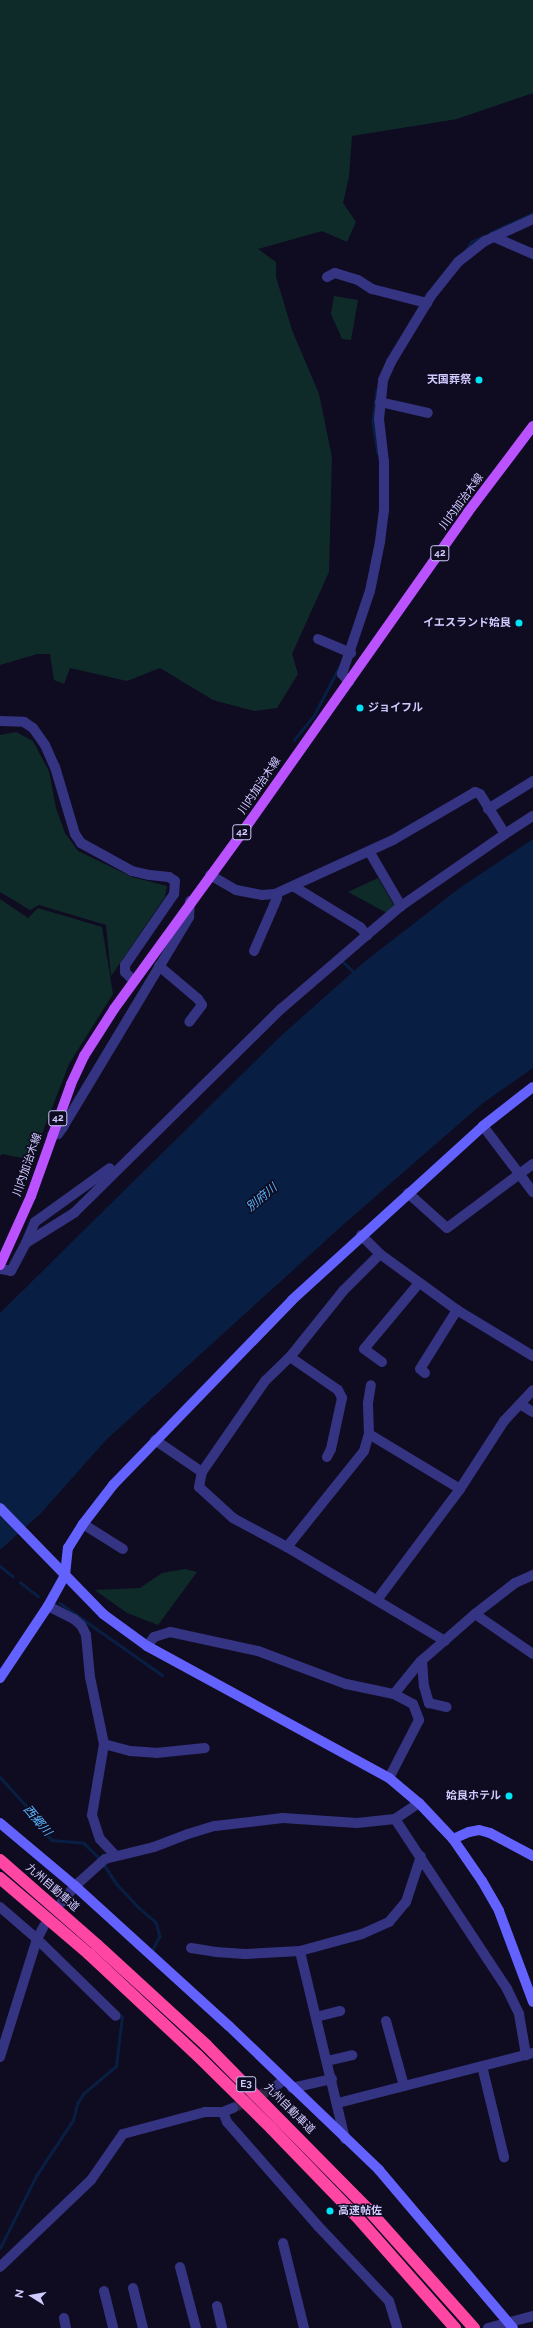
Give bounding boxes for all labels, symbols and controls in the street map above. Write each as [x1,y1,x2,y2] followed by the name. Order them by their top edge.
[427,373,471,387] place label: 天国葬祭
[474,375,484,385] marker: 天国葬祭
[437,471,487,533] street label: 川内加治木線
[430,545,450,561] road number: 42
[423,616,511,630] place label: イエスランド姶良
[514,618,524,628] marker: イエスランド姶良
[368,701,423,715] place label: ジョイフル
[355,703,365,713] marker: ジョイフル
[236,755,284,817] street label: 川内加治木線
[232,824,252,840] road number: 42
[48,1110,68,1126] road number: 42
[11,1132,45,1198] street label: 川内加治木線
[244,1181,280,1215] water label: 別府川
[446,1789,501,1803] place label: 姶良ホテル
[504,1791,514,1801] marker: 姶良ホテル
[20,1803,54,1839] water label: 西郷川
[23,1861,81,1915] street label: 九州自動車道
[236,2076,256,2092] road number: E3
[261,2081,317,2137] street label: 九州自動車道
[338,2204,382,2218] place label: 高速帖佐
[325,2206,335,2216] marker: 高速帖佐
[12,2276,52,2316] north arrow
[13,2288,27,2299] text: N

